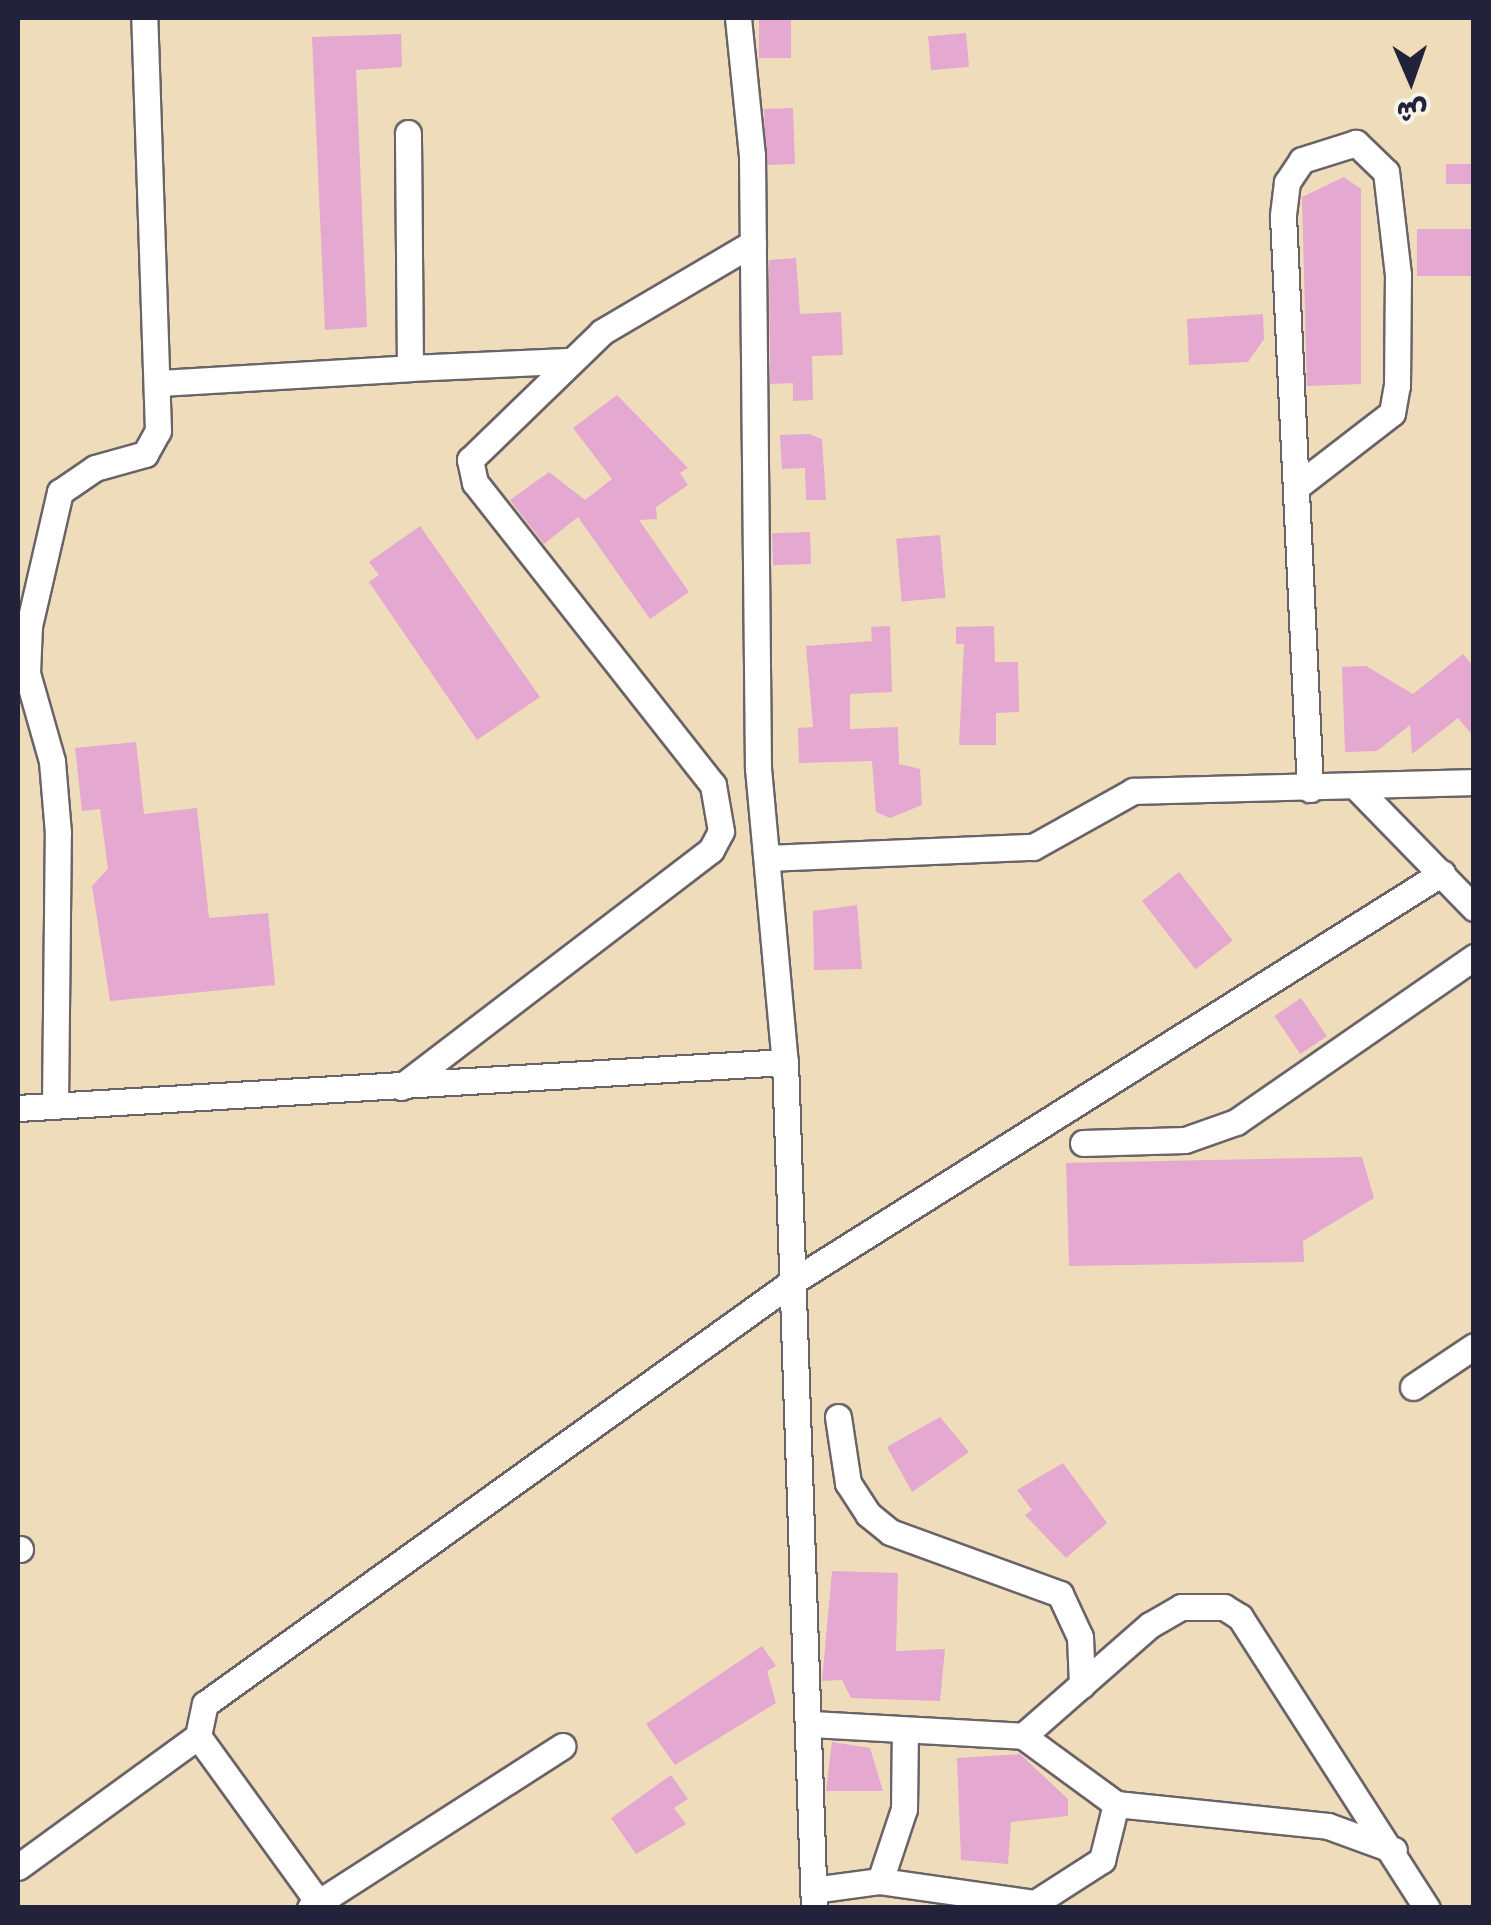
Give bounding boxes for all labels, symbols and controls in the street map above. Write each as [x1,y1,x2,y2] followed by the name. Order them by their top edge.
[1361,30,1461,130] north arrow
[1396,93,1428,128] text: ش

